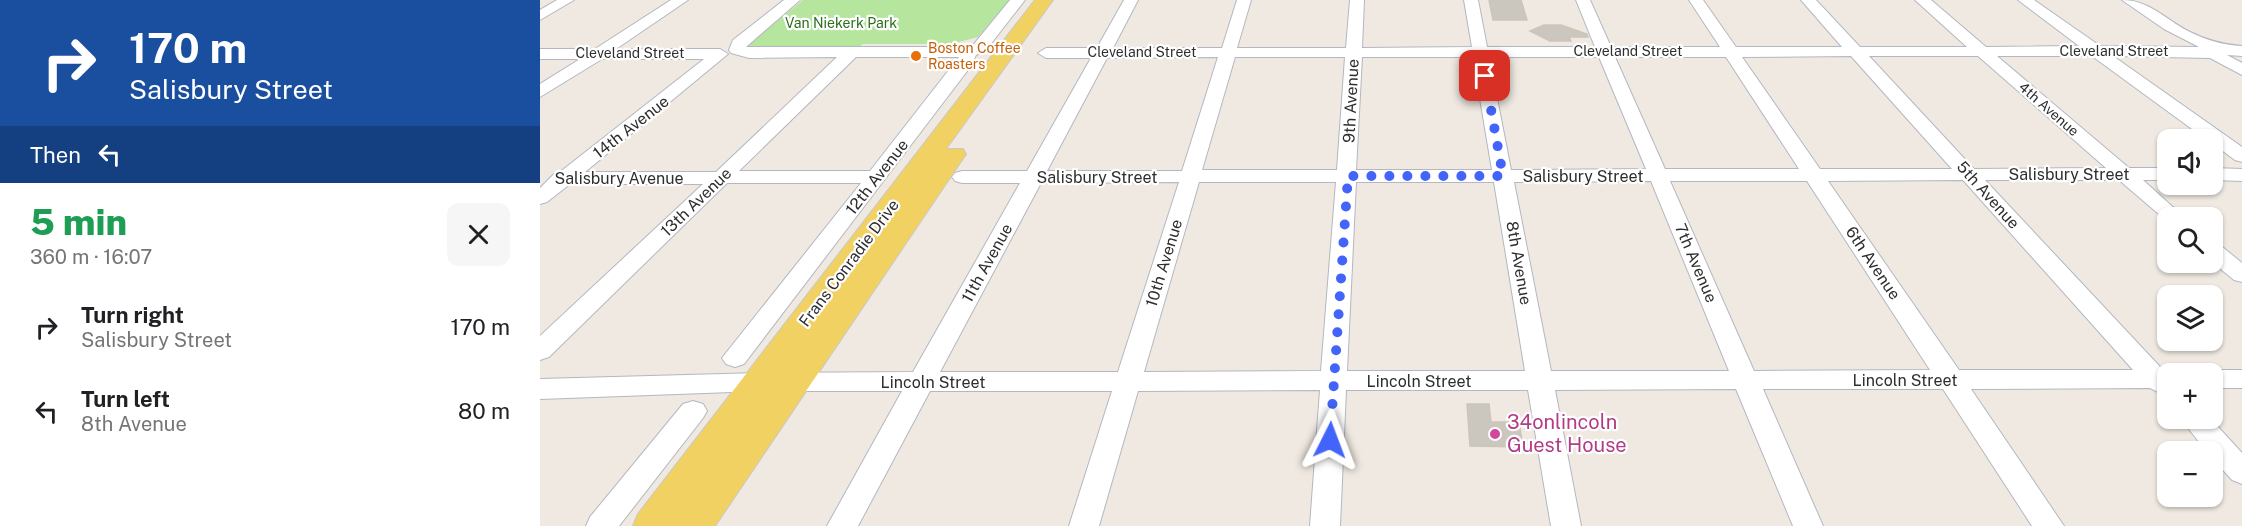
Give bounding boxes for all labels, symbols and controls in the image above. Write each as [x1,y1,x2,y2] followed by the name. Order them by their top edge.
[785,15,897,31] park label: Van Niekerk Park
[129,23,247,72] text: 170 m
[30,24,108,102] icon: right
[928,40,1021,72] place label: Boston Coffee Roasters
[1574,43,1682,59] street label: Cleveland Street
[2060,43,2168,59] street label: Cleveland Street
[1088,44,1196,60] street label: Cleveland Street
[576,45,684,61] street label: Cleveland Street
[909,49,923,63] marker: Boston Coffee Roasters
[1459,50,1510,101] pin
[1339,58,1363,144] street label: 9th Avenue
[1468,59,1501,92] icon: arrive
[129,73,333,105] text: Salisbury Street
[2016,79,2082,139] street label: 4th Avenue
[589,92,673,162] street label: 14th Avenue
[2157,129,2223,507] map controls
[2157,129,2223,195] button: sound
[842,136,912,218] street label: 12th Avenue
[93,138,126,171] icon: left
[30,142,81,168] text: Then
[1953,157,2023,233] street label: 5th Avenue
[657,164,735,240] street label: 13th Avenue
[2009,165,2129,184] street label: Salisbury Street
[1523,167,1643,186] street label: Salisbury Street
[1037,168,1157,187] street label: Salisbury Street
[554,169,684,188] street label: Salisbury Avenue
[795,196,903,330] street label: Frans Conradie Drive
[30,201,127,243] text: 5 min
[447,203,510,266] button: close
[2157,207,2223,273] button: search
[1142,217,1186,309] street label: 10th Avenue
[958,220,1016,306] street label: 11th Avenue
[1502,220,1536,306] street label: 8th Avenue
[1671,221,1721,305] street label: 7th Avenue
[1842,223,1904,303] street label: 6th Avenue
[30,245,152,269] text: 360 m · 16:07
[2157,285,2223,351] button: layers
[81,302,184,328] text: Turn right
[30,311,63,344] icon: right
[450,314,510,340] text: 170 m
[81,328,232,352] text: Salisbury Street
[2157,363,2223,429] button: +
[1853,371,1957,390] street label: Lincoln Street
[1367,372,1471,391] street label: Lincoln Street
[881,373,985,392] street label: Lincoln Street
[81,386,170,412] text: Turn left
[30,395,63,428] icon: left
[458,398,510,424] text: 80 m
[1298,408,1362,472] position arrow
[1507,410,1627,457] place label: 34onlincoln Guest House
[81,412,187,436] text: 8th Avenue
[1488,427,1502,441] marker: 34onlincoln Guest House
[2157,441,2223,507] button: −

